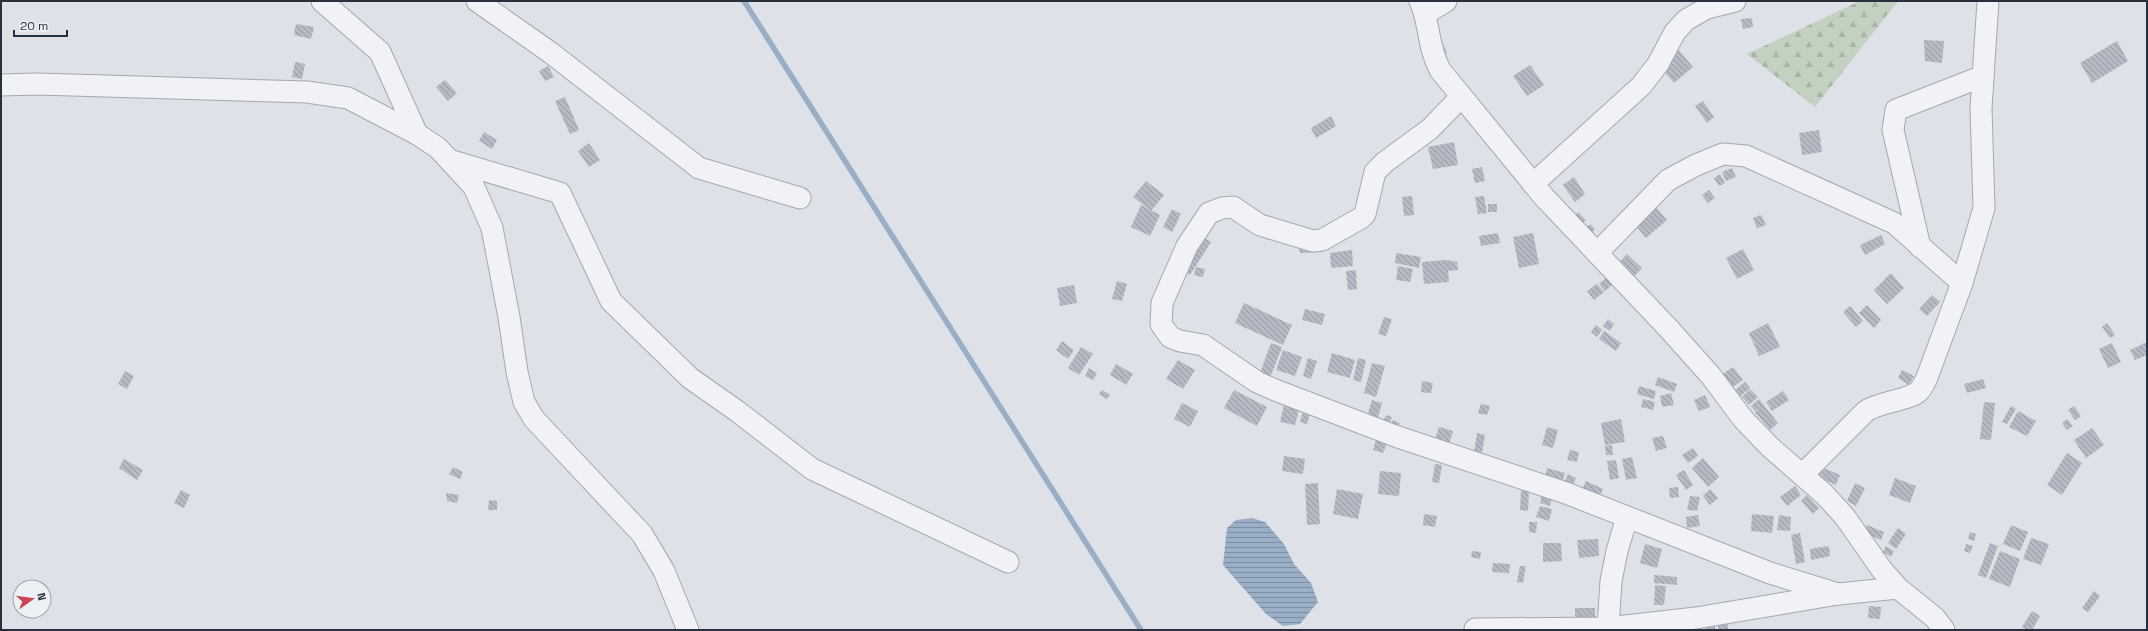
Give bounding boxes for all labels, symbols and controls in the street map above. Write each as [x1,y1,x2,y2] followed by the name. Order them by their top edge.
[14,12,67,38] scale bar
[20,18,48,34] text: 20 m
[12,579,52,619] north arrow
[34,591,49,602] text: N

